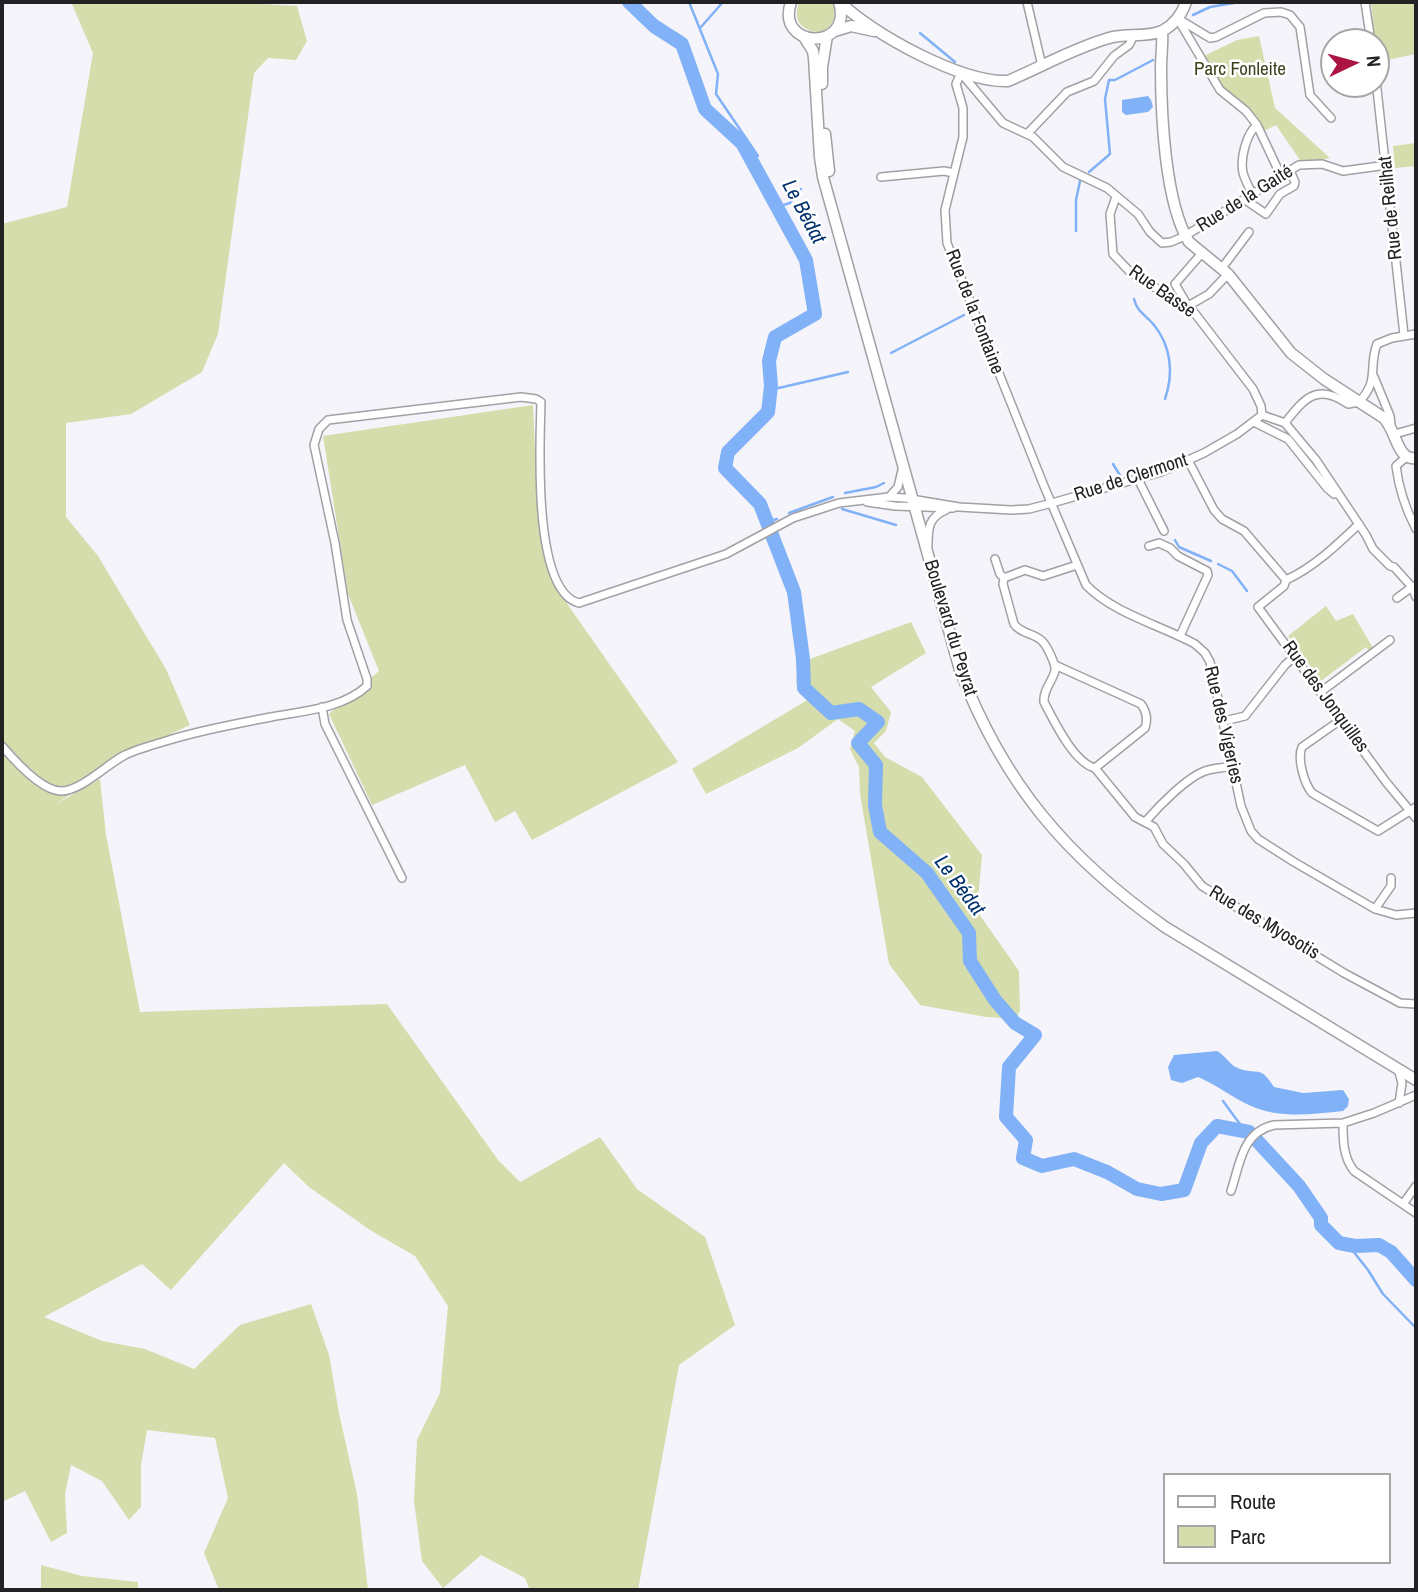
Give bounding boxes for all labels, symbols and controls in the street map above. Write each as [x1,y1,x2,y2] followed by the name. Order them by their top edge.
[1320,28,1390,98] north arrow
[1360,55,1387,68] text: N
[1194,59,1286,81] park label: Parc Fonleite
[1374,155,1408,261] street label: Rue de Reilhat
[1193,160,1297,238] street label: Rue de la Gaité
[776,176,830,248] water label: Le Bédat
[940,246,1008,378] street label: Rue de la Fontaine
[1124,261,1200,323] street label: Rue Basse
[1071,449,1191,507] street label: Rue de Clermont
[918,557,982,699] street label: Boulevard du Peyrat
[1277,637,1373,757] street label: Rue des Jonquilles
[1198,664,1248,786] street label: Rue des Vigeries
[928,851,990,921] water label: Le Bédat
[1205,881,1323,965] street label: Rue des Myosotis
[1162,1473,1390,1564] legend
[1230,1487,1276,1516] text: Route
[1230,1522,1265,1551] text: Parc

